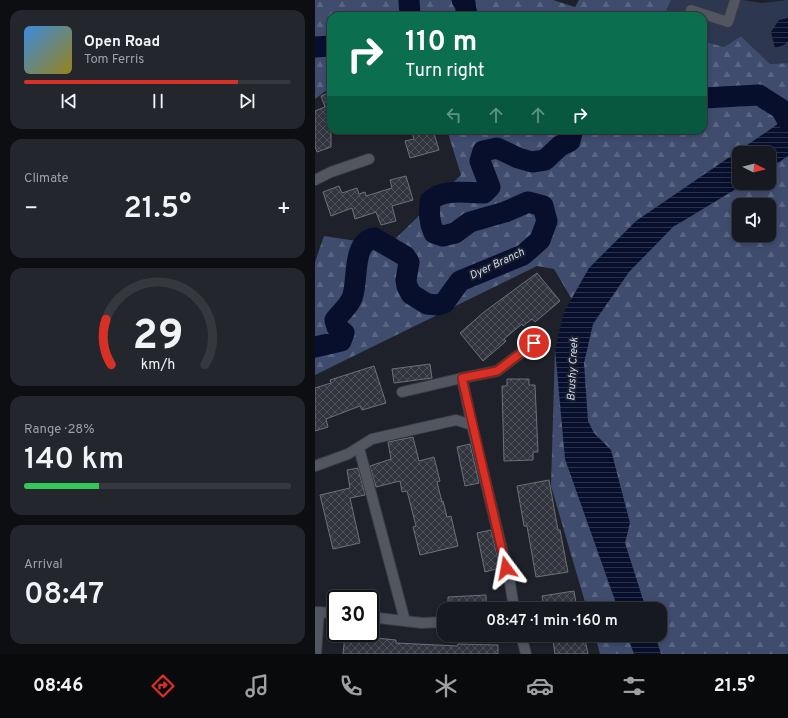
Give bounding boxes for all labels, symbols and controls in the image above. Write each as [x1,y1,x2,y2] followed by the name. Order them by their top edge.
[405,25,477,61] text: 110 m
[339,28,391,80] icon: right
[84,33,160,52] text: Open Road
[84,52,144,68] text: Tom Ferris
[405,60,485,83] text: Turn right
[58,90,80,112] icon: previous
[147,90,169,112] icon: pause
[236,90,258,112] icon: next
[443,104,465,126] icon: left
[485,104,507,126] icon: ahead
[527,104,549,126] icon: ahead
[569,104,591,126] icon: right
[732,146,776,190] north arrow
[732,146,776,242] map controls
[24,171,69,187] text: Climate
[123,191,192,228] text: 21.5°
[24,196,38,223] text: −
[277,196,291,223] text: +
[732,198,776,242] button: sound
[467,245,527,283] water label: Dyer Branch
[132,311,183,364] text: 29
[517,326,551,360] pin
[523,332,545,354] icon: arrive
[564,336,582,401] water label: Brushy Creek
[140,356,175,374] text: km/h
[24,422,95,438] text: Range · 28%
[24,442,124,479] text: 140 km
[485,547,527,589] position arrow
[24,557,63,573] text: Arrival
[24,577,104,614] text: 08:47
[327,590,379,642] speed limit sign: 30
[486,612,618,631] text: 08:47 · 1 min · 160 m
[149,672,177,700] icon: directions
[243,672,271,700] icon: music
[337,672,365,700] icon: phone
[432,672,460,700] icon: climate
[526,672,554,700] icon: car
[620,672,648,700] icon: filters
[33,675,83,698] text: 08:46
[714,675,755,698] text: 21.5°

